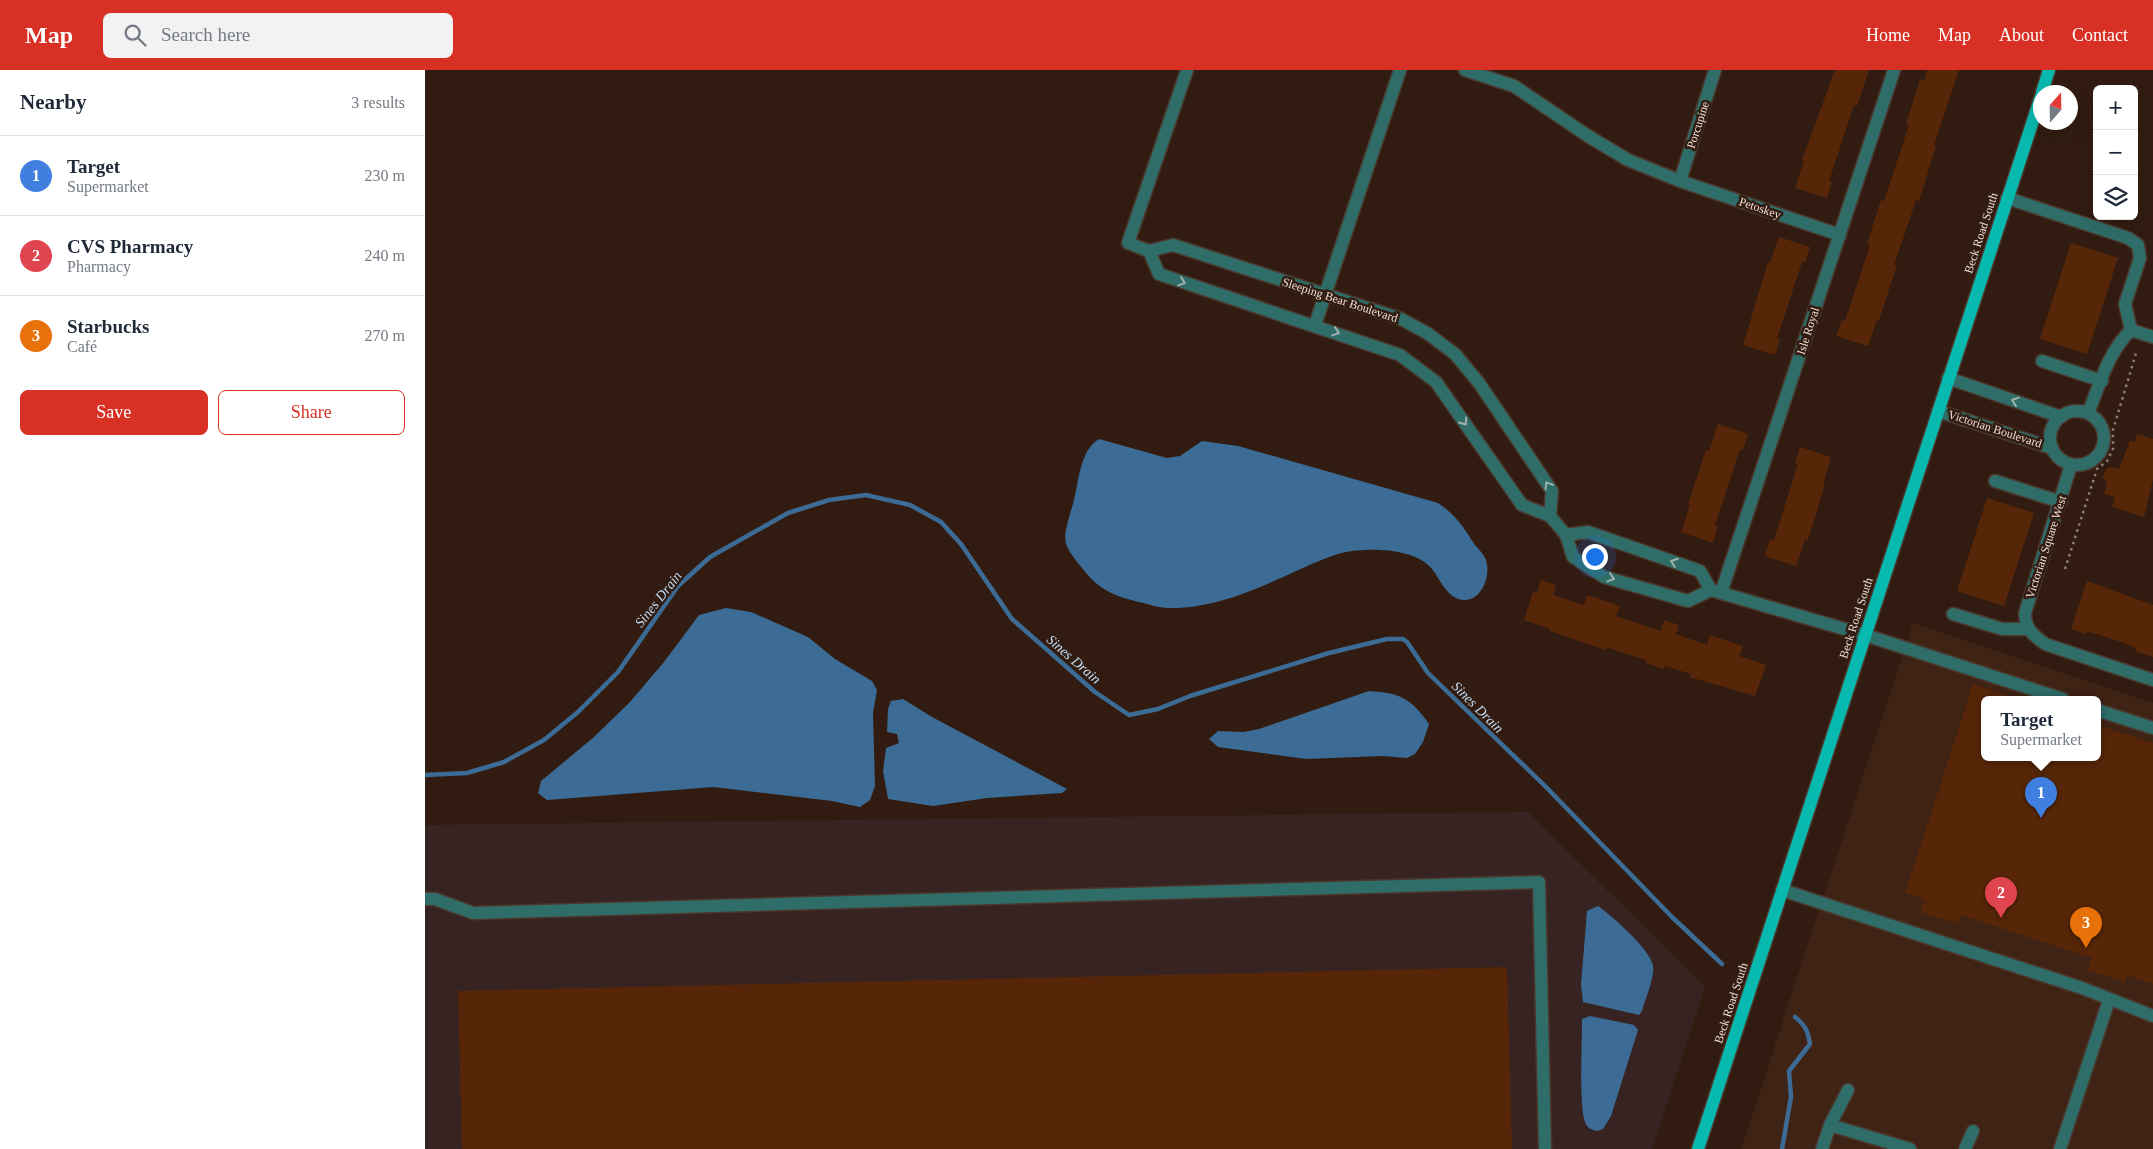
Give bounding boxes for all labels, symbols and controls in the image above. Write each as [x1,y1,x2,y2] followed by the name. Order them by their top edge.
[103,13,453,58] search box
[121,21,149,49] icon: search
[25,22,73,48] text: Map
[161,24,250,45] text: Search here
[1866,25,1910,45] text: Home
[1938,25,1971,45] text: Map
[1999,25,2044,45] text: About
[2072,25,2128,45] text: Contact
[2033,85,2078,130] north arrow
[2093,85,2138,220] map controls
[2093,85,2138,130] button: +
[20,90,87,114] text: Nearby
[351,94,405,111] text: 3 results
[1684,100,1712,150] street label: Porcupine
[2093,130,2138,175] button: −
[67,156,120,177] text: Target
[32,167,40,184] text: 1
[365,167,405,184] text: 230 m
[2093,175,2138,220] button: layers
[67,178,149,195] text: Supermarket
[1961,191,2001,275] street label: Beck Road South
[1737,194,1783,222] street label: Petoskey
[67,236,193,257] text: CVS Pharmacy
[32,247,40,264] text: 2
[365,247,405,264] text: 240 m
[67,258,131,275] text: Pharmacy
[1280,275,1400,325] street label: Sleeping Bear Boulevard
[1177,276,1185,286] one-way arrow
[1794,305,1822,356] street label: Isle Royal
[67,316,149,337] text: Starbucks
[1331,326,1340,336] one-way arrow
[32,327,40,344] text: 3
[365,327,405,344] text: 270 m
[67,338,97,355] text: Café
[20,390,208,435] button: Save
[218,390,405,435] button: Share
[2011,397,2019,407] one-way arrow
[1946,407,2044,451] street label: Victorian Boulevard
[1458,417,1467,426] one-way arrow
[1544,482,1554,491] one-way arrow
[2023,493,2069,600] street label: Victorian Square West
[1582,544,1608,570] your location
[1671,558,1679,568] one-way arrow
[632,568,685,630] water label: Sines Drain
[1606,572,1614,582] one-way arrow
[1836,576,1876,660] street label: Beck Road South
[1044,632,1104,687] water label: Sines Drain
[1449,679,1506,736] water label: Sines Drain
[1981,696,2101,761] popup
[2000,709,2053,730] text: Target
[2000,731,2082,748] text: Supermarket
[2025,777,2057,818] pin: 1
[1985,877,2017,918] pin: 2
[2070,907,2102,948] pin: 3
[1711,961,1751,1045] street label: Beck Road South

